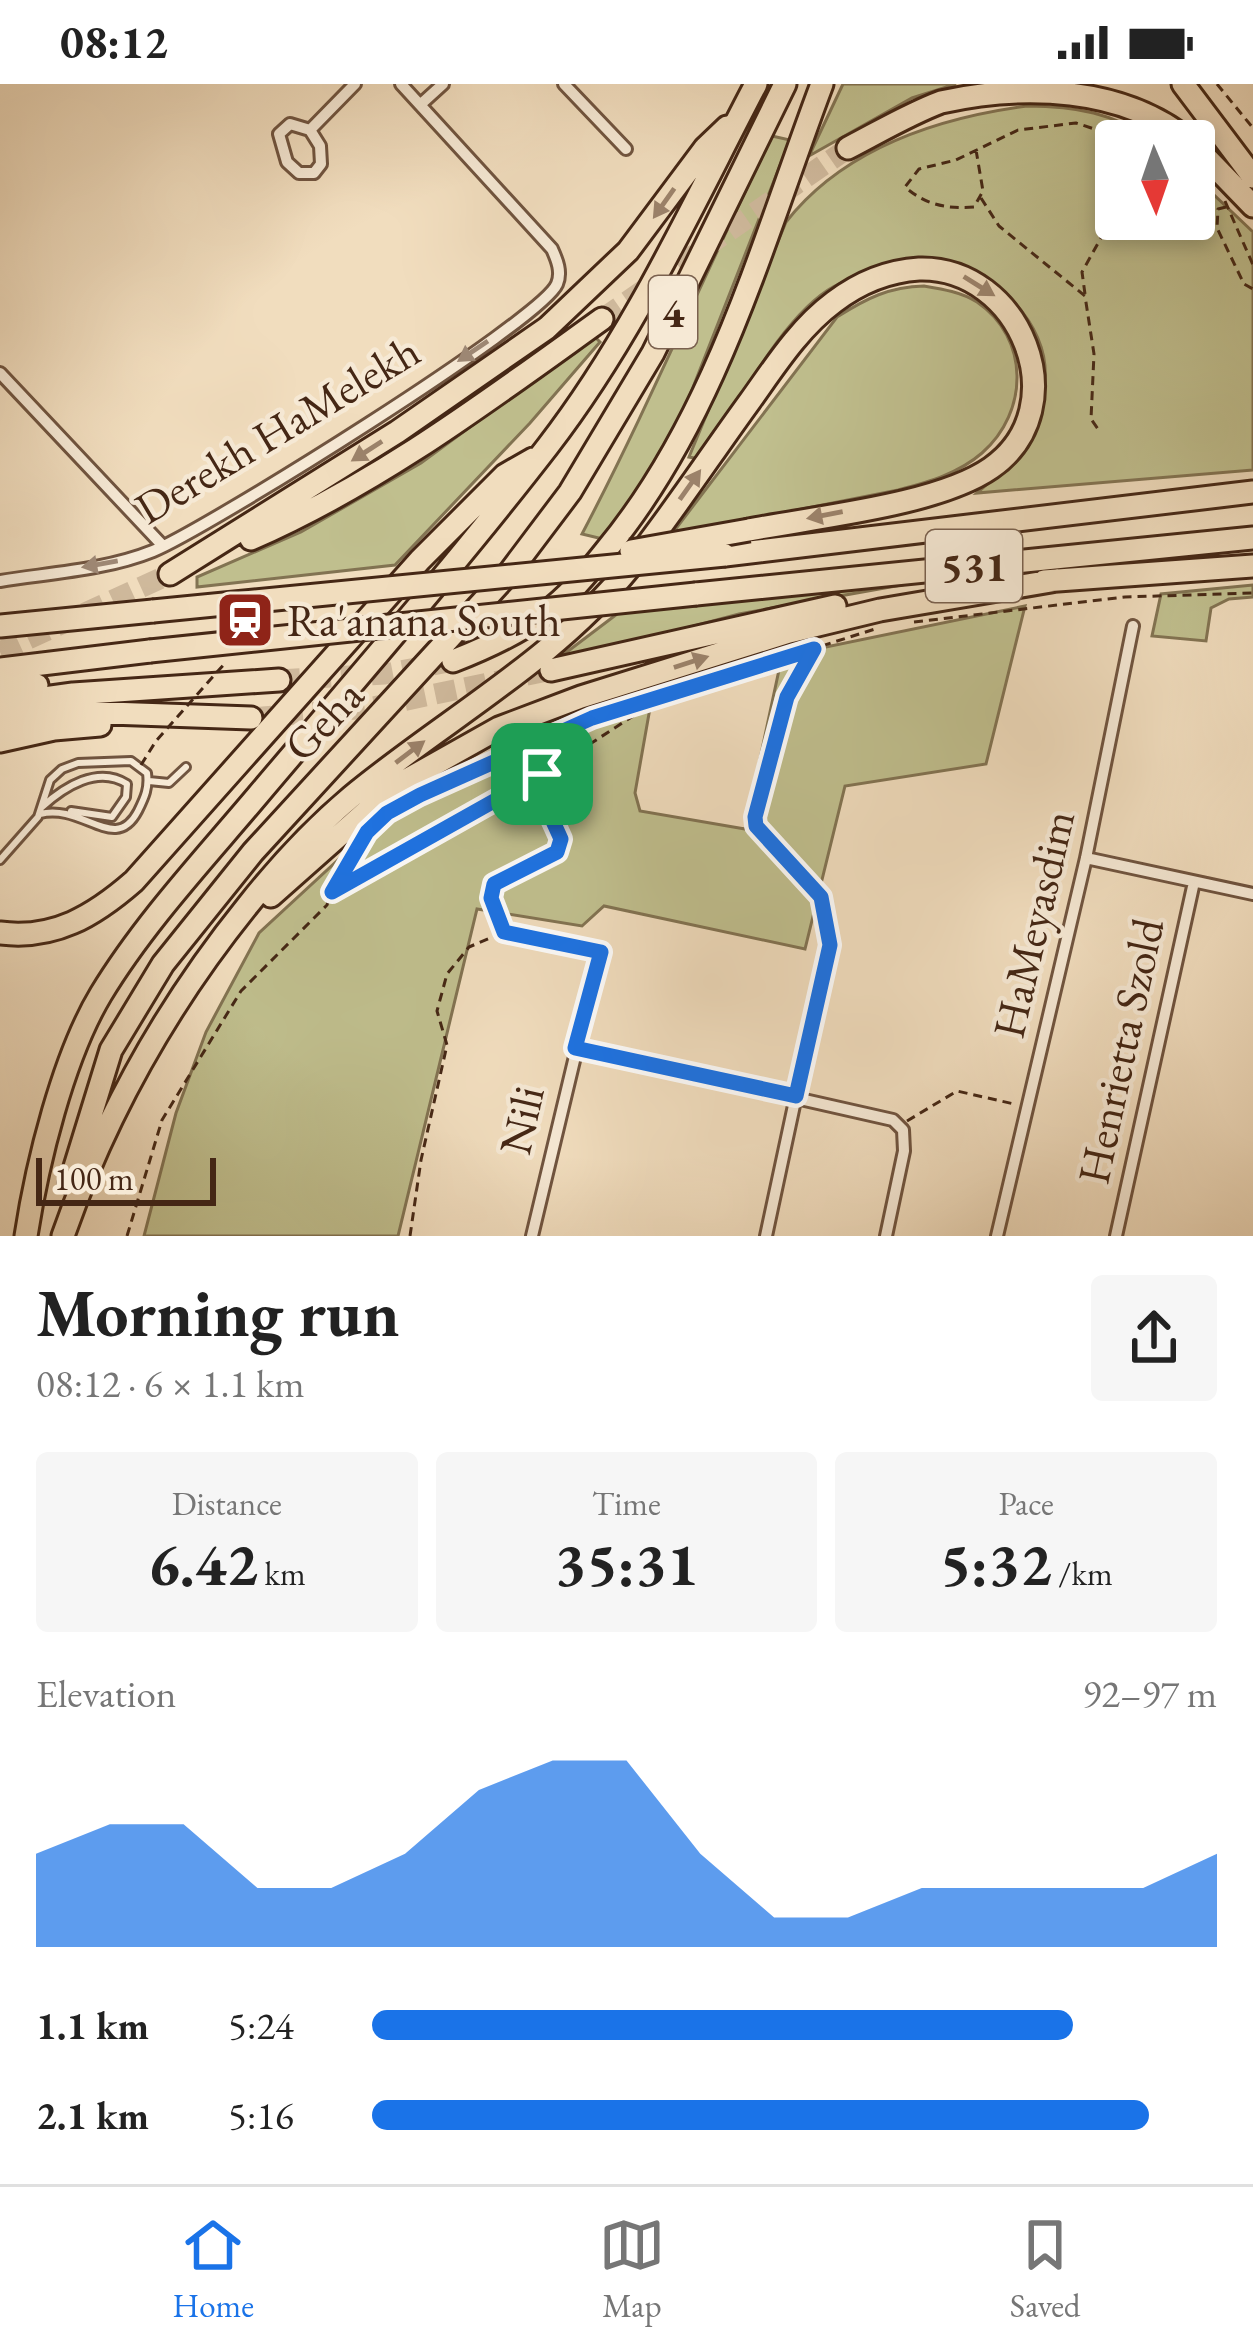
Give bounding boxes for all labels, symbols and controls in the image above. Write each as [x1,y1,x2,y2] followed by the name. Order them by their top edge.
[60,13,168,71] text: 08:12
[1095,120,1215,240] north arrow
[1095,120,1215,240] map controls
[653,187,677,219] one-way arrow
[962,275,996,296] one-way arrow
[649,276,697,348] road number: 4
[124,321,430,537] street label: Derekh HaMelekh
[456,340,489,362] one-way arrow
[351,439,384,461] one-way arrow
[678,469,701,501] one-way arrow
[805,506,843,525] one-way arrow
[926,530,1022,602] road number: 531
[81,554,118,573] one-way arrow
[214,589,276,651] station icon: Ra'anana South
[287,591,561,649] place label: Ra'anana South
[673,651,710,670] one-way arrow
[271,667,375,773] street label: Geha
[491,723,593,825] pin
[394,740,426,764] one-way arrow
[509,741,575,807] icon: arrive
[979,804,1087,1044] street label: HaMeyasdim
[1064,913,1176,1189] street label: Henrietta Szold
[485,1080,557,1160] street label: Nili
[36,1152,216,1205] scale bar
[54,1157,134,1200] text: 100 m
[36,1270,400,1356] text: Morning run
[1091,1275,1217,1401] button: share
[36,1358,305,1409] text: 08:12 · 6 × 1.1 km
[172,1482,282,1525] text: Distance
[592,1482,661,1525] text: Time
[998,1482,1054,1525] text: Pace
[148,1525,258,1603] text: 6.42
[555,1525,698,1603] text: 35:31
[940,1525,1052,1603] text: 5:32
[258,1552,306,1595] text: km
[1052,1552,1113,1595] text: /km
[36,1668,176,1719] text: Elevation
[1083,1668,1217,1719] text: 92–97 m
[36,2000,149,2051] text: 1.1 km
[228,2000,294,2051] text: 5:24
[36,2090,149,2141] text: 2.1 km
[228,2090,294,2141] text: 5:16
[172,2212,254,2327] tab: Home
[599,2212,665,2327] tab: Map
[1010,2212,1081,2327] tab: Saved

